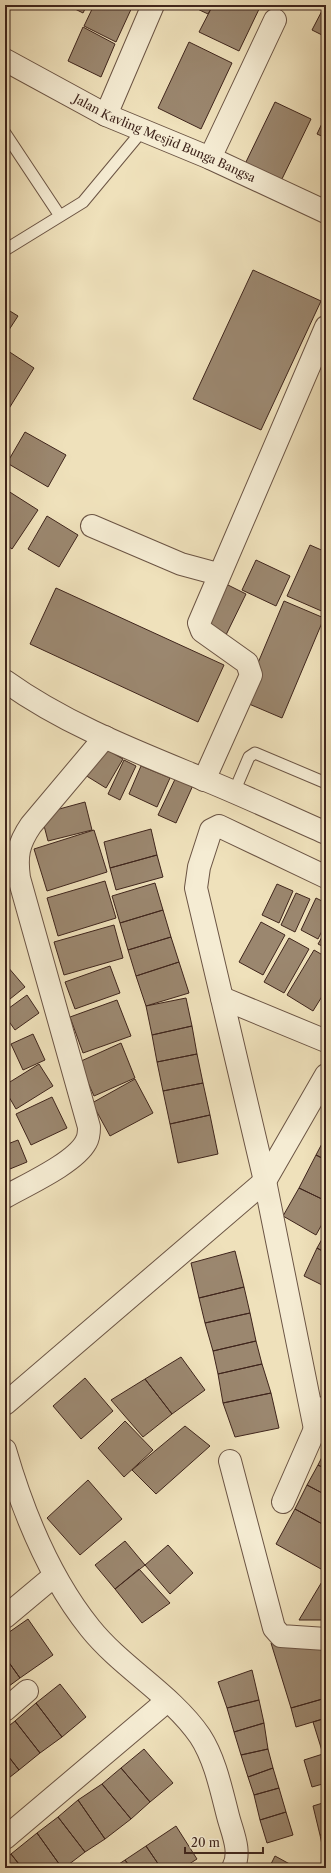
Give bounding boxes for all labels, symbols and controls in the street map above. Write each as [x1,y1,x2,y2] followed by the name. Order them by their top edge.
[69,90,259,185] street label: Jalan Kavling Mesjid Bunga Bangsa
[185,1829,263,1855] scale bar
[191,1835,220,1850] text: 20 m

